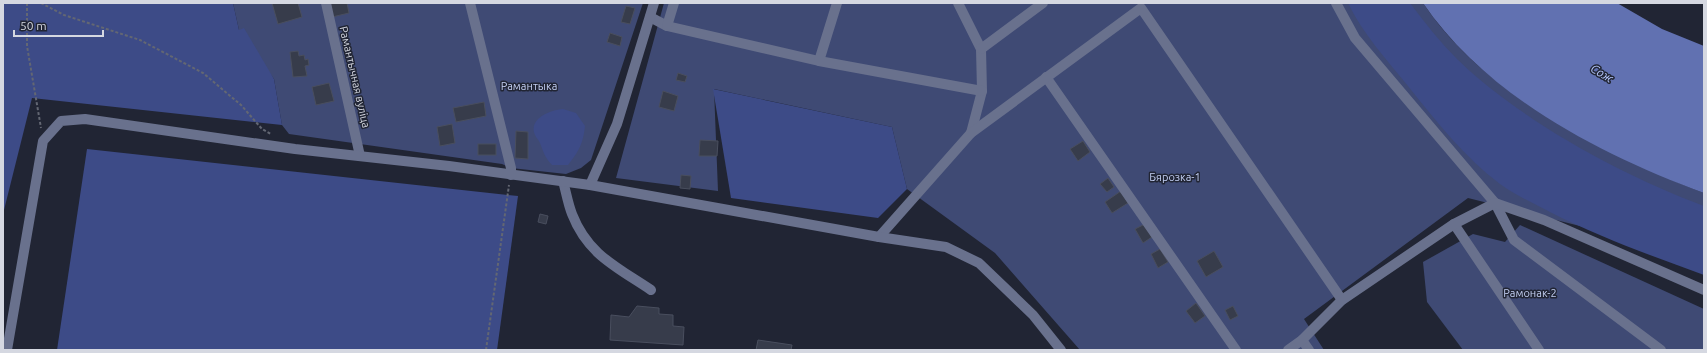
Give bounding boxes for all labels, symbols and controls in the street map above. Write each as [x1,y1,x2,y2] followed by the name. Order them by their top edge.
[14,12,103,38] scale bar
[20,19,47,32] text: 50 m
[337,25,373,129] street label: Рамантычная вуліца
[1588,61,1616,85] water label: Сож
[501,80,557,92] park label: Рамантыка
[1149,171,1201,183] park label: Бярозка-1
[1503,287,1557,299] park label: Рамонак-2

